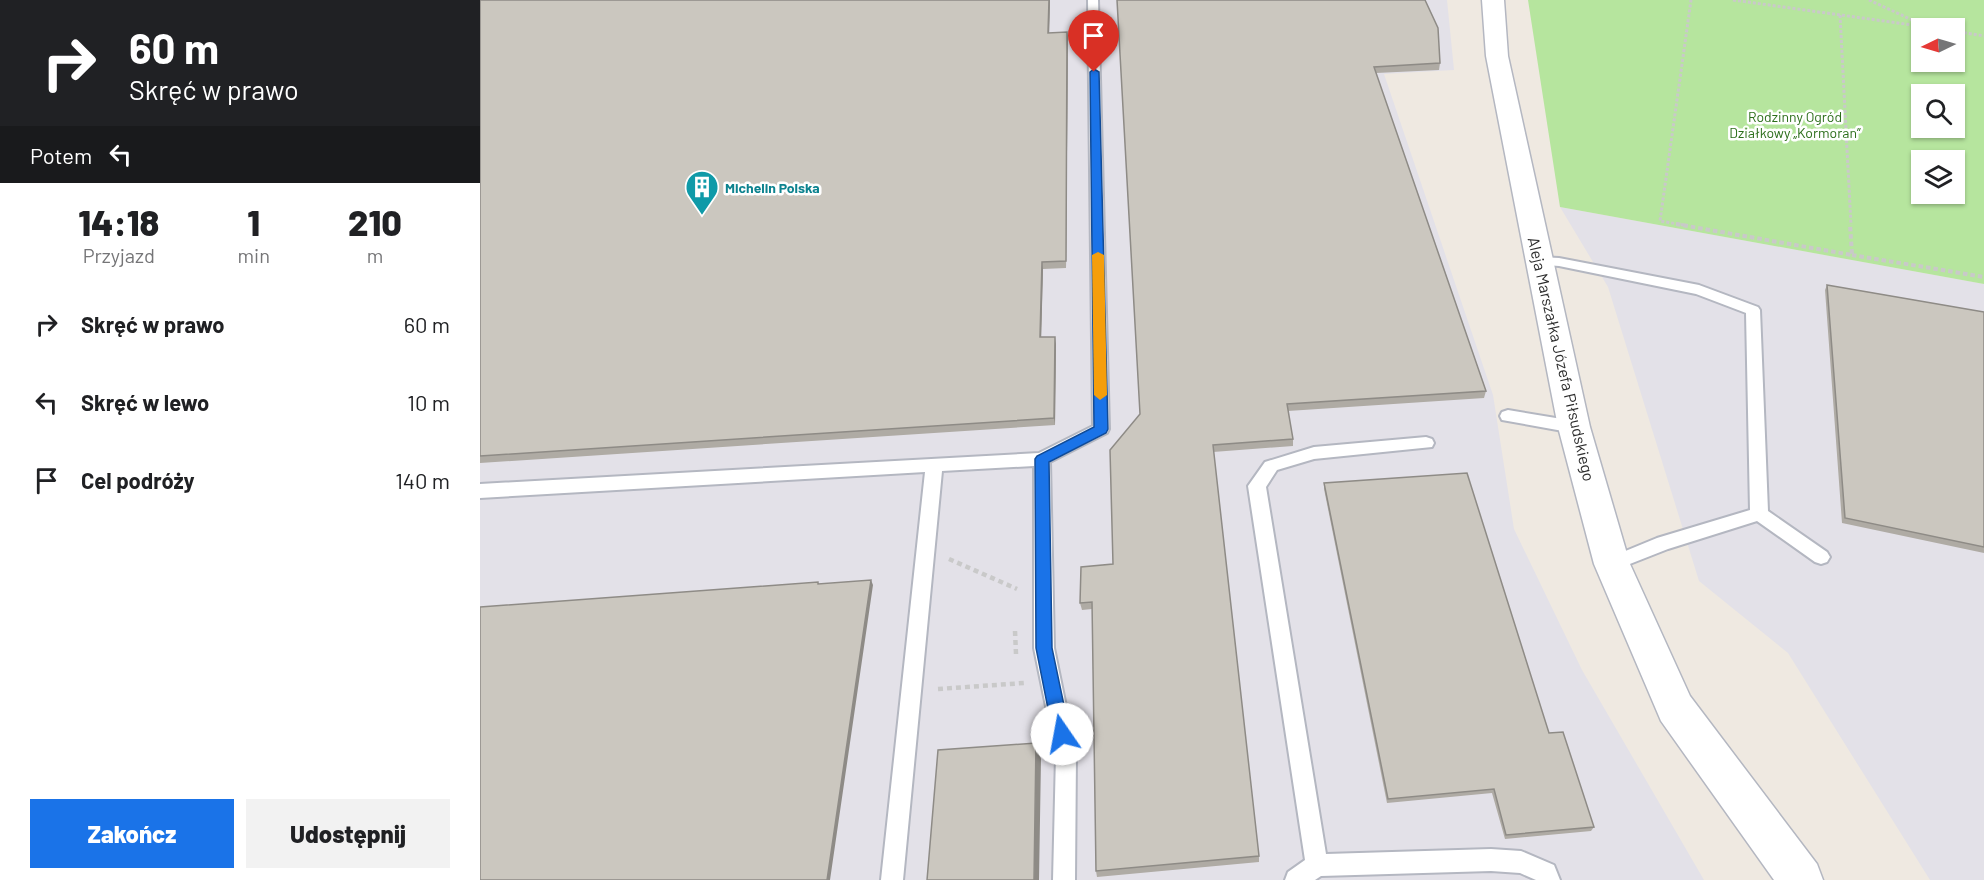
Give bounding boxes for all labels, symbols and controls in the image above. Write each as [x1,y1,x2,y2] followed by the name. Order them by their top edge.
[1068,10,1119,72] pin
[1911,18,1965,72] north arrow
[1911,18,1965,204] map controls
[1077,19,1110,52] icon: arrive
[129,22,219,72] text: 60 m
[30,24,108,102] icon: right
[129,73,299,105] text: Skręć w prawo
[1911,84,1965,138] button: search
[1729,108,1861,141] park label: Rodzinny Ogród Działkowy „Kormoran”
[104,138,137,171] icon: left
[30,142,92,168] text: Potem
[1911,150,1965,204] button: layers
[684,169,720,216] building icon: Michelin Polska
[725,179,820,196] place label: Michelin Polska
[78,200,159,243] text: 14:18
[247,200,260,243] text: 1
[348,200,402,243] text: 210
[1525,235,1599,483] street label: Aleja Marszałka Józefa Piłsudskiego
[83,243,155,267] text: Przyjazd
[238,243,270,267] text: min
[367,243,383,267] text: m
[30,308,63,341] icon: right
[81,311,225,337] text: Skręć w prawo
[404,311,450,337] text: 60 m
[30,386,63,419] icon: left
[81,389,209,415] text: Skręć w lewo
[407,389,450,415] text: 10 m
[30,464,63,497] icon: arrive
[81,467,195,493] text: Cel podróży
[395,467,450,493] text: 140 m
[1030,702,1094,766] position arrow
[30,799,234,868] button: Zakończ
[246,799,450,868] button: Udostępnij

